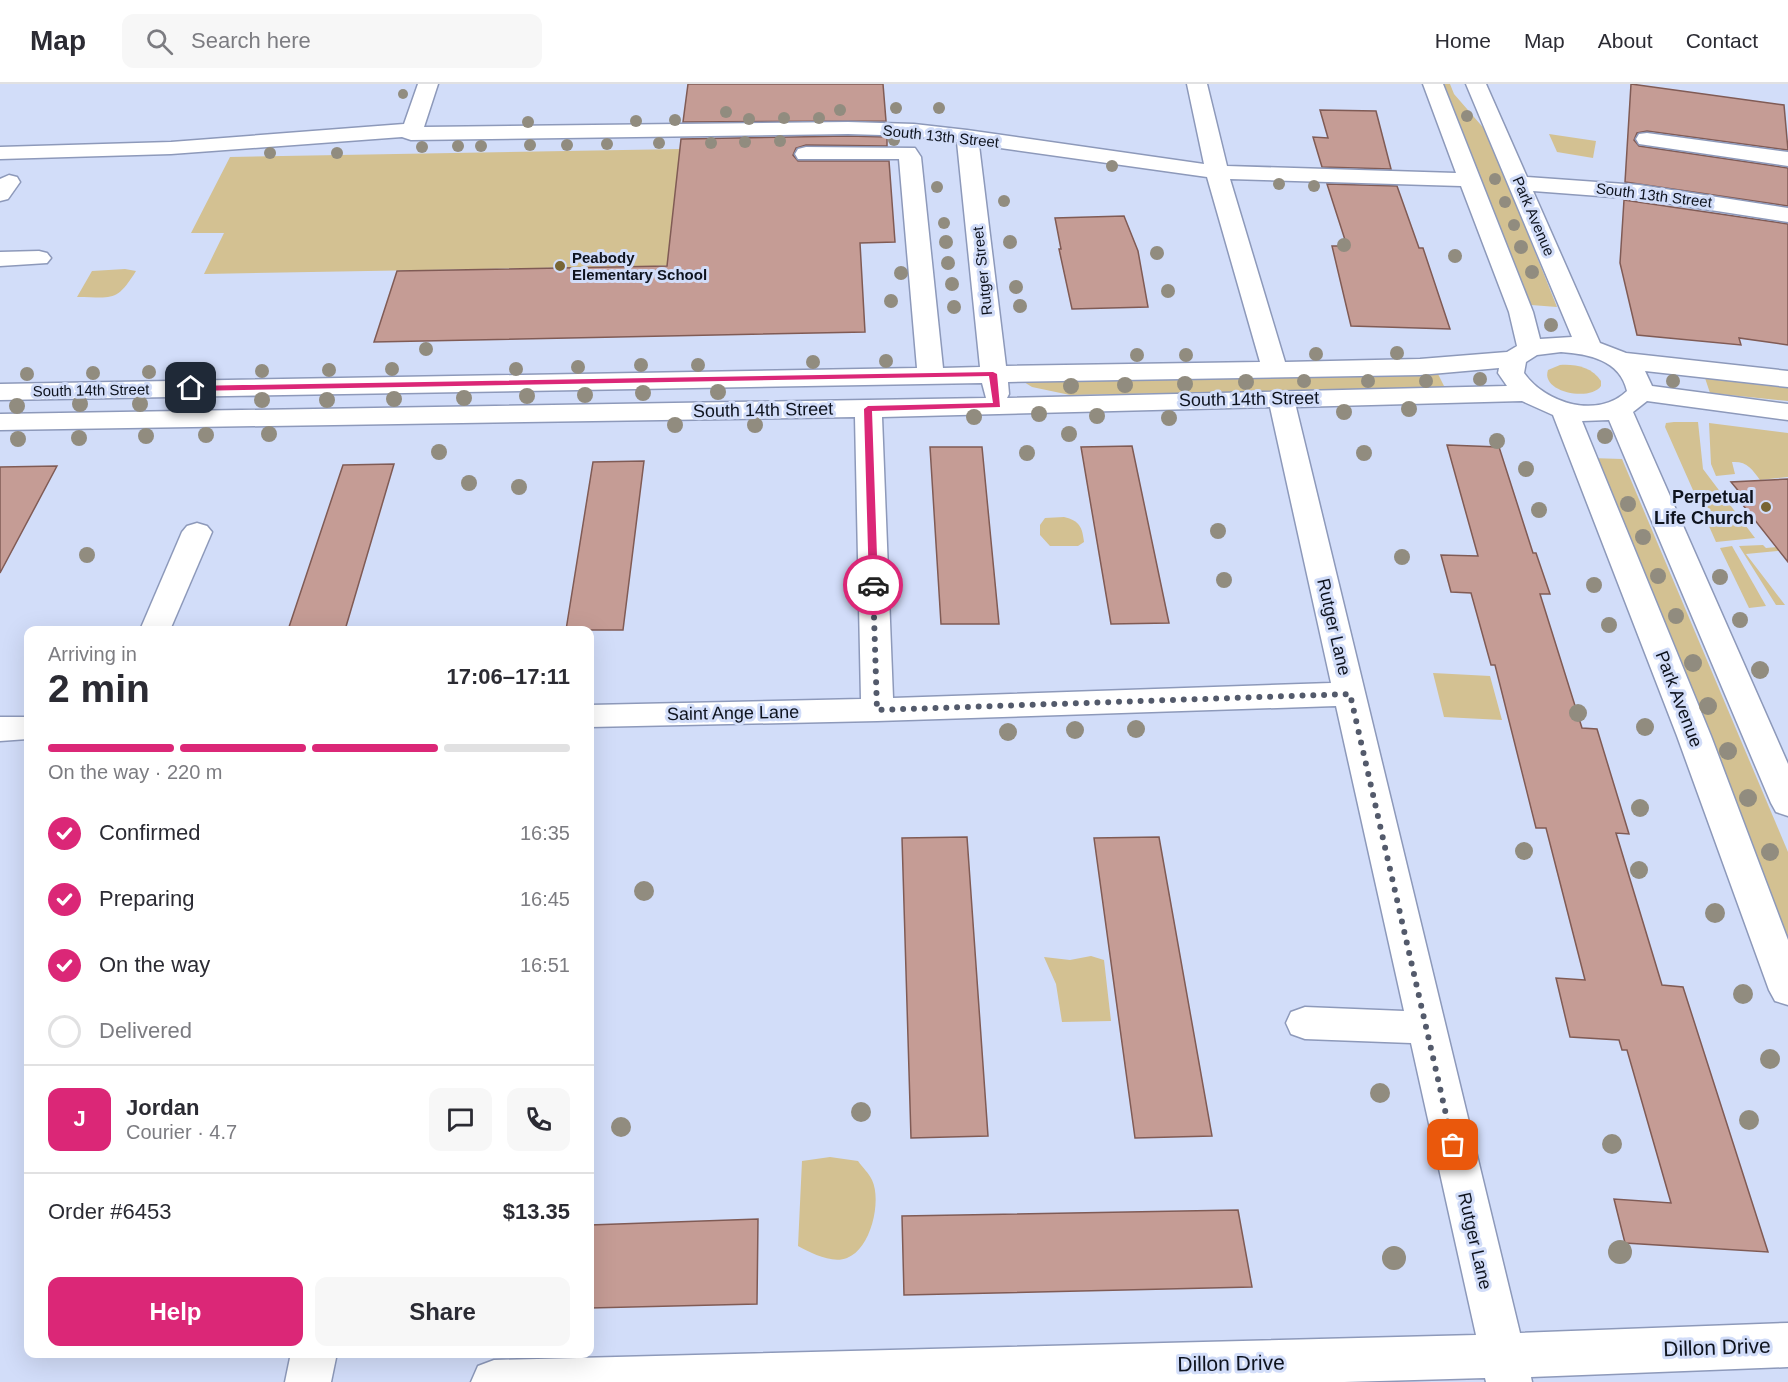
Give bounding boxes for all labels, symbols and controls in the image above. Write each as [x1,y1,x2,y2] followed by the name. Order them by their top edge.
[122,14,542,68] search box
[30,25,86,56] text: Map
[143,25,176,58] icon: search
[191,28,311,53] text: Search here
[1435,29,1491,52] text: Home
[1524,29,1565,52] text: Map
[1598,29,1653,52] text: About
[1686,29,1758,52] text: Contact
[882,121,1001,151] street label: South 13th Street
[1510,174,1558,258] street label: Park Avenue
[1595,179,1714,211] street label: South 13th Street
[969,225,995,316] street label: Rutger Street
[572,249,707,283] place label: Peabody Elementary School
[553,259,567,273] marker: Peabody Elementary School
[165,362,216,413] pin
[174,371,207,404] icon: home
[32,380,150,400] street label: South 14th Street
[1179,388,1319,410] street label: South 14th Street
[693,399,833,421] street label: South 14th Street
[1654,487,1754,528] place label: Perpetual Life Church
[1759,500,1773,514] marker: Perpetual Life Church
[843,555,903,615] courier
[857,569,890,602] icon: car
[1313,576,1355,678] street label: Rutger Lane
[48,643,137,665] text: Arriving in
[1651,648,1707,750] street label: Park Avenue
[446,664,570,689] text: 17:06–17:11
[48,667,150,710] text: 2 min
[667,702,799,724] street label: Saint Ange Lane
[48,761,223,783] text: On the way · 220 m
[48,817,81,850] icon: check
[99,820,200,845] text: Confirmed
[520,822,570,844] text: 16:35
[48,883,81,916] icon: check
[99,886,194,911] text: Preparing
[520,888,570,910] text: 16:45
[48,949,81,982] icon: check
[99,952,210,977] text: On the way
[520,954,570,976] text: 16:51
[99,1018,192,1043] text: Delivered
[429,1088,492,1151] button: chat
[507,1088,570,1151] button: phone
[126,1095,199,1120] text: Jordan
[73,1106,86,1131] text: J
[1427,1119,1478,1170] pin
[126,1121,237,1143] text: Courier · 4.7
[1436,1128,1469,1161] icon: bag
[1454,1190,1496,1292] street label: Rutger Lane
[48,1199,172,1224] text: Order #6453
[503,1199,570,1224] text: $13.35
[48,1277,303,1346] button: Help
[315,1277,570,1346] button: Share
[1663,1334,1771,1360] street label: Dillon Drive
[1177,1351,1285,1375] street label: Dillon Drive

